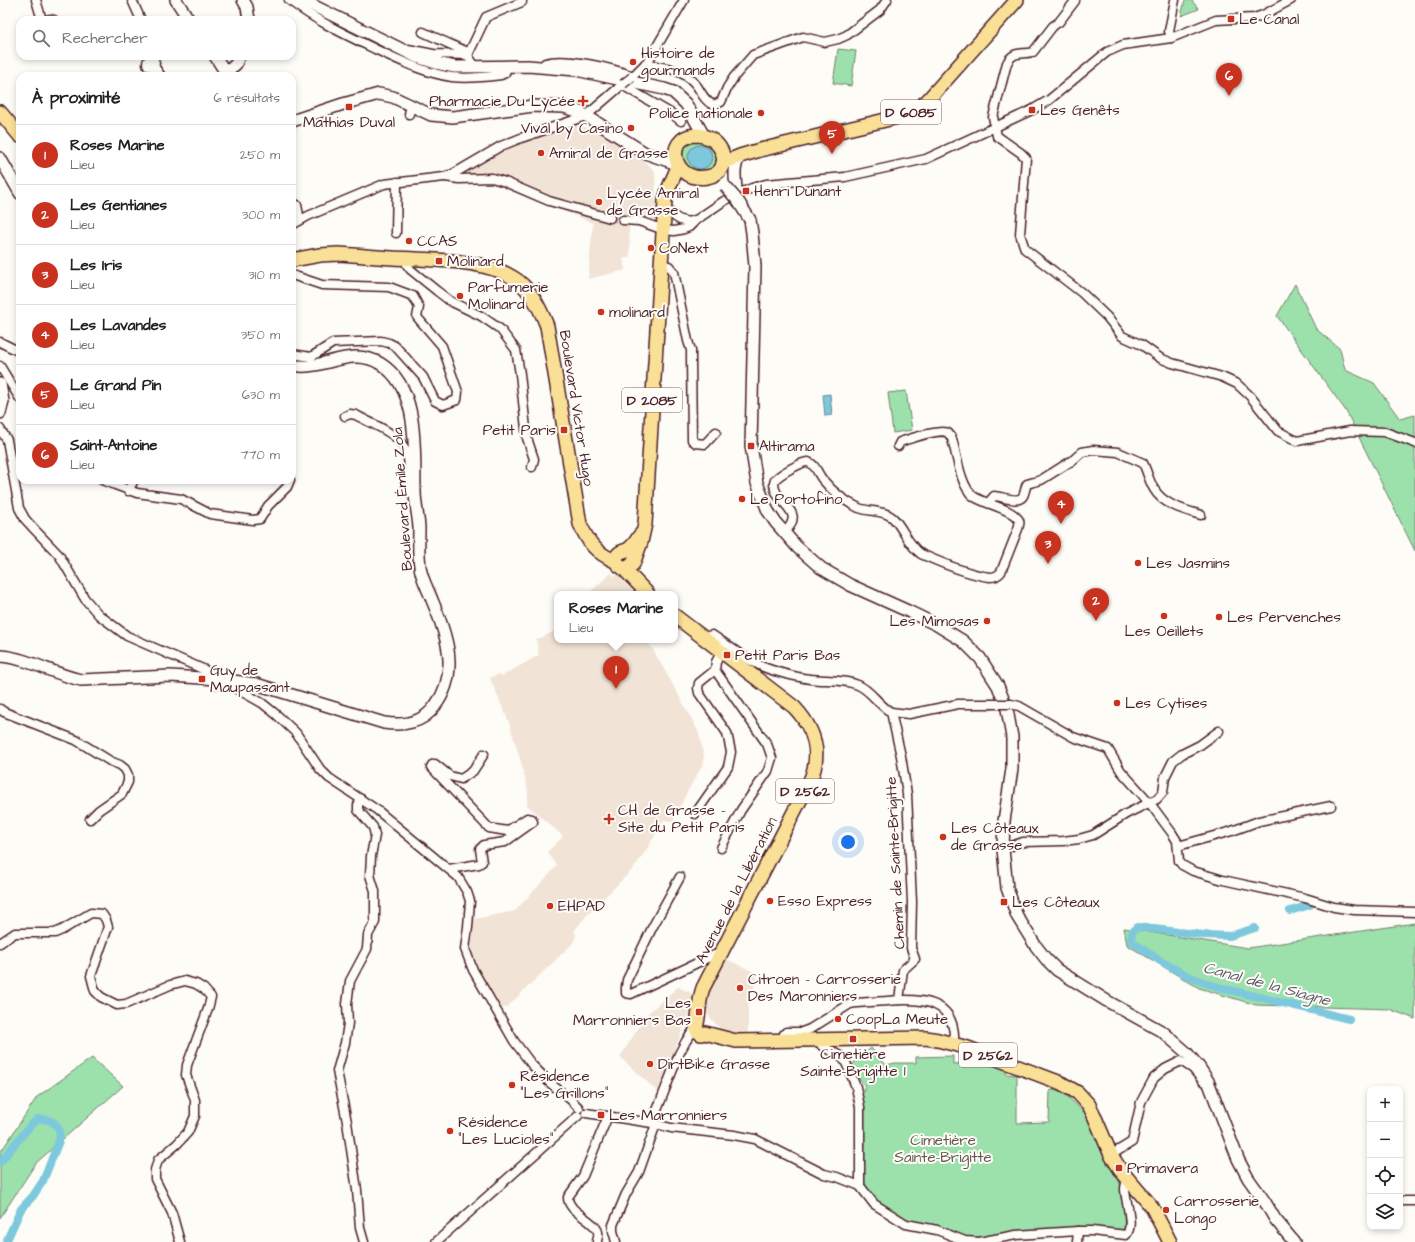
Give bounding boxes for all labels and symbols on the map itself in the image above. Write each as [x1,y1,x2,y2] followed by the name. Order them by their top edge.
[1239,9,1299,30] place label: Le Canal
[1226,14,1236,24] marker: Le Canal
[641,43,716,82] place label: Histoire de gourmands
[628,57,638,67] marker: Histoire de gourmands
[1216,63,1242,96] pin: 6
[429,91,575,113] place label: Pharmacie Du Lycée
[578,96,588,106] marker: Pharmacie Du Lycée
[881,100,941,124] road number: D 6085
[1040,100,1120,121] place label: Les Genêts
[344,102,354,112] marker: Mathias Duval
[649,103,753,124] place label: Police nationale
[1027,105,1037,115] marker: Les Genêts
[756,108,766,118] marker: Police nationale
[303,112,395,133] place label: Mathias Duval
[521,118,624,140] place label: Vival by Casino
[819,121,845,154] pin: 5
[626,123,636,133] marker: Vival by Casino
[549,143,668,164] place label: Amiral de Grasse
[536,148,546,158] marker: Amiral de Grasse
[754,181,841,202] place label: Henri Dunant
[607,183,699,221] place label: Lycée Amiral de Grasse
[741,186,751,196] marker: Henri Dunant
[594,197,604,207] marker: Lycée Amiral de Grasse
[417,231,458,252] place label: CCAS
[404,236,414,246] marker: CCAS
[659,238,709,259] place label: CoNext
[646,243,656,253] marker: CoNext
[447,251,504,272] place label: Molinard
[434,256,444,266] marker: Molinard
[468,277,548,315] place label: Parfumerie Molinard
[455,291,465,301] marker: Parfumerie Molinard
[609,302,665,323] place label: molinard
[596,307,606,317] marker: molinard
[553,329,599,488] street label: Boulevard Victor Hugo
[622,388,682,412] road number: D 2085
[483,420,556,441] place label: Petit Paris
[559,425,569,435] marker: Petit Paris
[387,426,418,572] street label: Boulevard Émile Zola
[759,436,815,457] place label: Altirama
[746,441,756,451] marker: Altirama
[750,489,843,510] place label: Le Portofino
[1048,491,1074,524] pin: 4
[737,494,747,504] marker: Le Portofino
[1035,531,1061,564] pin: 3
[1146,553,1231,574] place label: Les Jasmins
[1133,558,1143,568] marker: Les Jasmins
[1083,588,1109,621] pin: 2
[1227,607,1341,628] place label: Les Pervenches
[889,611,979,632] place label: Les Mimosas
[1159,611,1169,621] marker: Les Oeillets
[1214,612,1224,622] marker: Les Pervenches
[982,616,992,626] marker: Les Mimosas
[1125,621,1204,642] place label: Les Oeillets
[735,645,841,666] place label: Petit Paris Bas
[722,650,732,660] marker: Petit Paris Bas
[603,656,629,689] pin: 1
[210,660,290,698] place label: Guy de Maupassant
[197,674,207,684] marker: Guy de Maupassant
[1125,693,1208,715] place label: Les Cytises
[1112,698,1122,708] marker: Les Cytises
[880,776,912,950] street label: Chemin de Sainte-Brigitte
[776,779,834,803] road number: D 2562
[618,800,745,838] place label: CH de Grasse - Site du Petit Paris
[603,813,615,825] marker: CH de Grasse - Site du Petit Paris
[690,813,783,967] street label: Avenue de la Libération
[951,818,1040,856] place label: Les Côteaux de Grasse
[838,832,858,852] your location
[938,832,948,842] marker: Les Côteaux de Grasse
[778,891,873,912] place label: Esso Express
[1012,892,1101,913] place label: Les Côteaux
[558,896,605,917] place label: EHPAD
[765,896,775,906] marker: Esso Express
[999,897,1009,907] marker: Les Côteaux
[545,901,555,911] marker: EHPAD
[1201,956,1334,1013] water label: Canal de la Siagne
[748,969,901,1007] place label: Citroen - Carrosserie Des Maronniers
[735,983,745,993] marker: Citroen - Carrosserie Des Maronniers
[573,993,691,1031] place label: Les Marronniers Bas
[694,1007,704,1017] marker: Les Marronniers Bas
[846,1009,948,1030] place label: CoopLa Meute
[833,1014,843,1024] marker: CoopLa Meute
[848,1034,858,1044] marker: Cimetière Sainte-Brigitte 1
[959,1043,1017,1067] road number: D 2562
[800,1044,906,1083] place label: Cimetière Sainte-Brigitte 1
[658,1054,770,1075] place label: DirtBike Grasse
[645,1059,655,1069] marker: DirtBike Grasse
[520,1066,609,1104] place label: Résidence "Les Grillons"
[507,1080,517,1090] marker: Résidence "Les Grillons"
[609,1105,728,1126] place label: Les Marronniers
[596,1110,606,1120] marker: Les Marronniers
[458,1112,554,1150] place label: Résidence "Les Lucioles"
[445,1126,455,1136] marker: Résidence "Les Lucioles"
[894,1130,992,1169] park label: Cimetière Sainte-Brigitte
[1127,1158,1199,1179] place label: Primavera
[1114,1163,1124,1173] marker: Primavera
[1174,1191,1259,1230] place label: Carrosserie Longo
[1161,1205,1171,1215] marker: Carrosserie Longo

